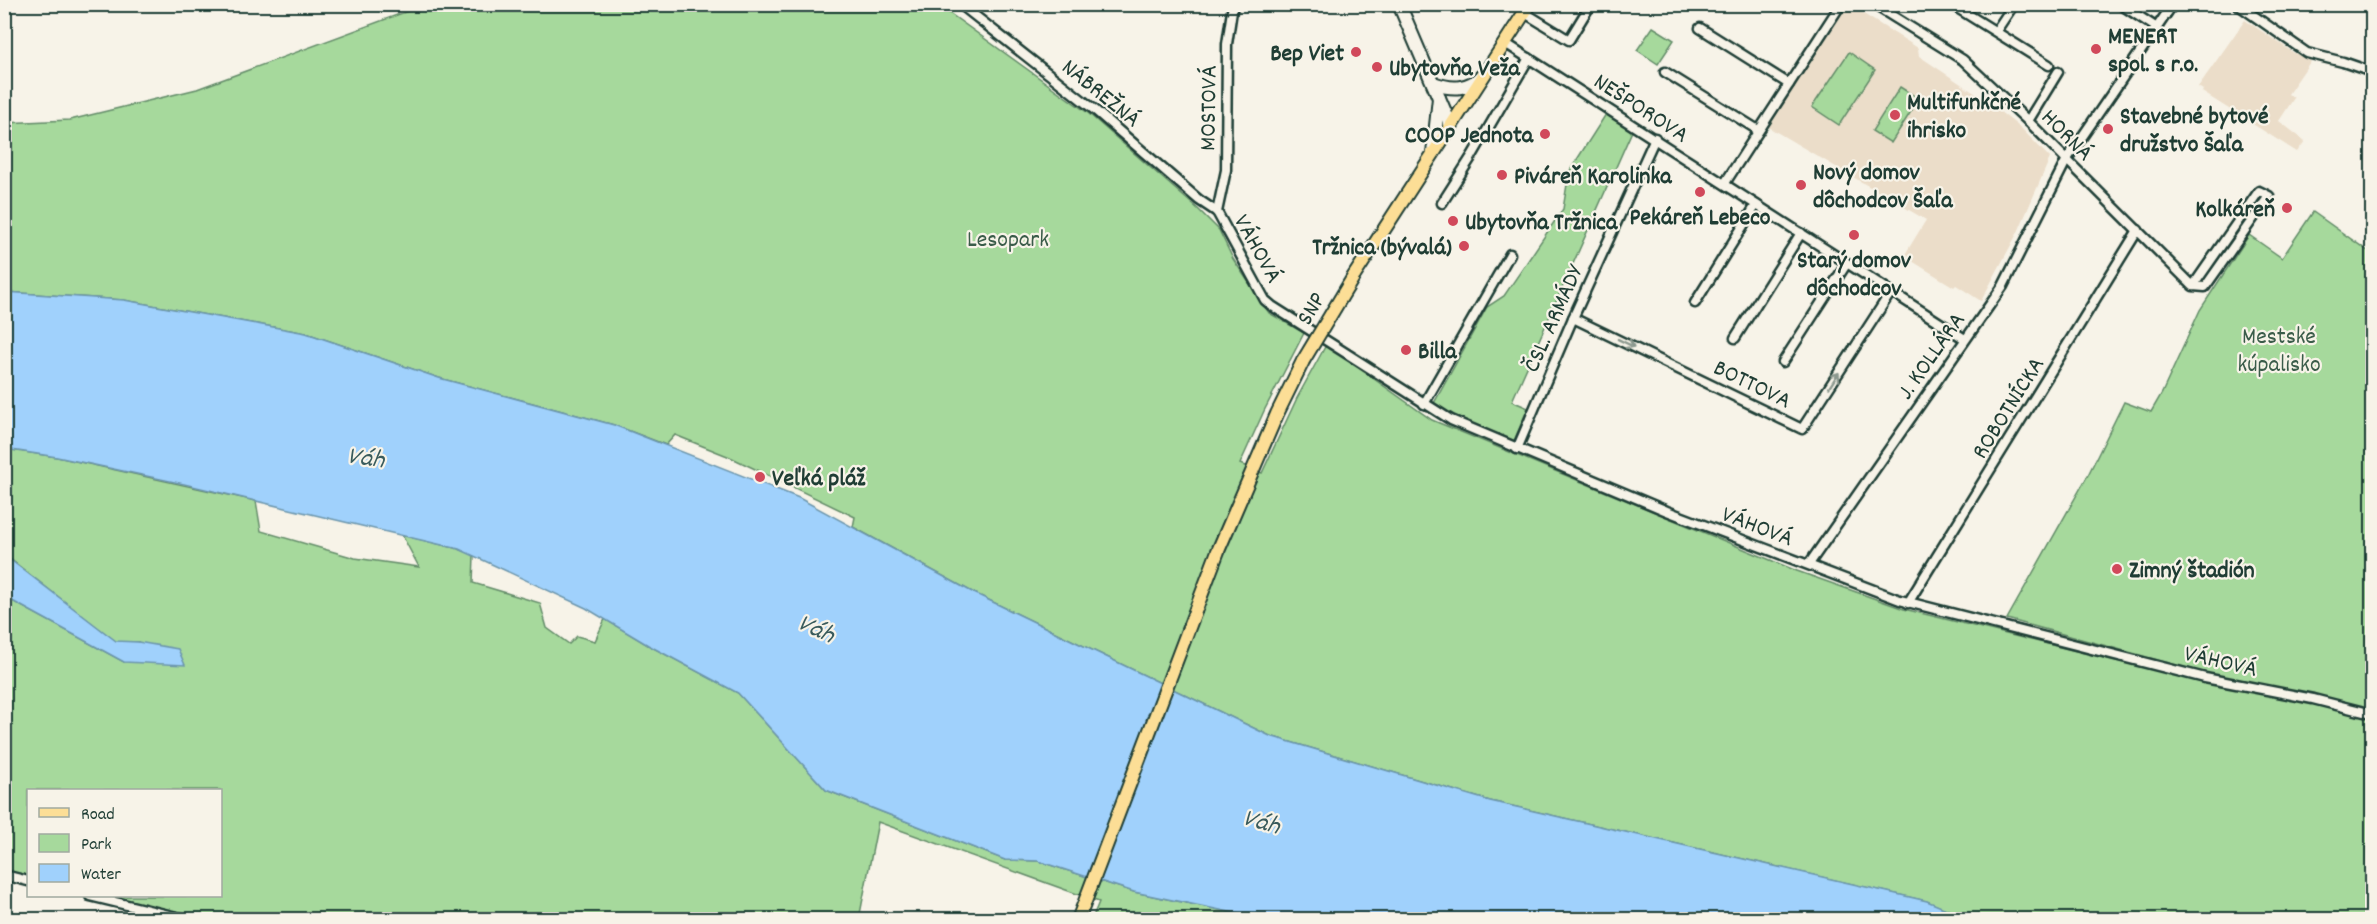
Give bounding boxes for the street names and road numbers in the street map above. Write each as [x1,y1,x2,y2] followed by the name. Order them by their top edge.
[1053,52,1147,137] street label: NÁBREŽNÁ
[1192,65,1228,151] street label: MOSTOVÁ
[1586,66,1695,153] street label: NEŠPOROVA
[2032,102,2100,170] street label: HORNÁ
[1224,209,1289,290] street label: VÁHOVÁ
[1516,259,1594,378] street label: ČSL. ARMÁDY
[1289,286,1336,333] street label: SNP
[1890,306,1975,407] street label: J. KOLLÁRA
[1965,351,2054,466] street label: ROBOTNÍCKA
[1707,352,1796,419] street label: BOTTOVA
[1716,499,1798,557] street label: VÁHOVÁ
[2180,638,2260,688] street label: VÁHOVÁ

